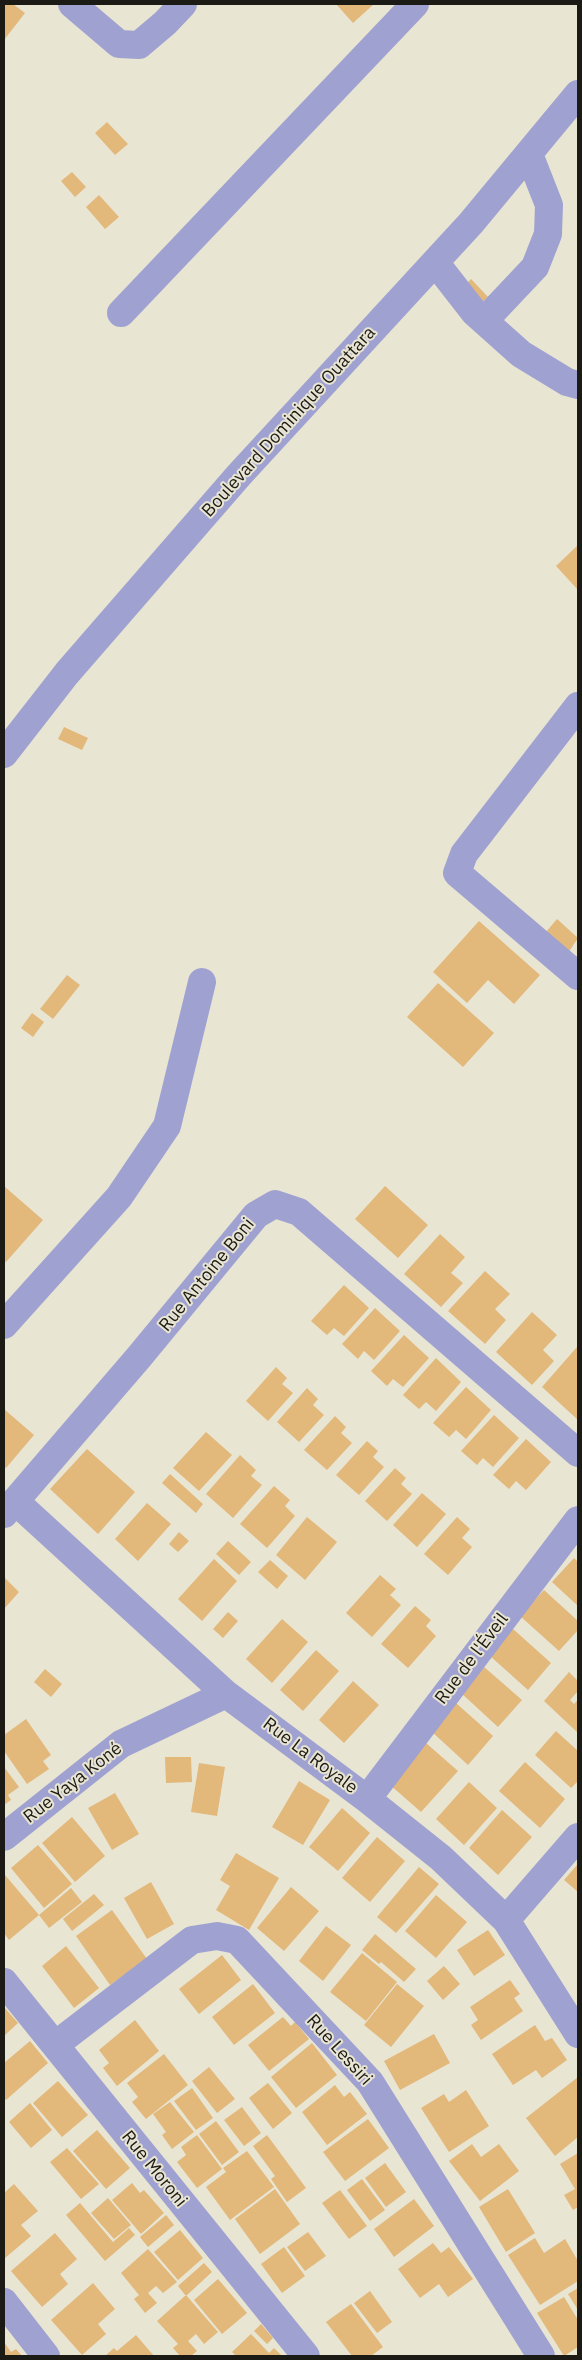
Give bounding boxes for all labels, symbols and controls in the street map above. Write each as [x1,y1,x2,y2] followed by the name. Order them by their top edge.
[198,322,380,522] street label: Boulevard Dominique Ouattara
[155,1214,259,1336] street label: Rue Antoine Boni
[431,1609,513,1709] street label: Rue de l'Éveil
[258,1713,362,1799] street label: Rue La Royale
[20,1738,126,1828] street label: Rue Yaya Koné
[302,2010,376,2090] street label: Rue Lessiri
[117,2126,191,2212] street label: Rue Moroni

